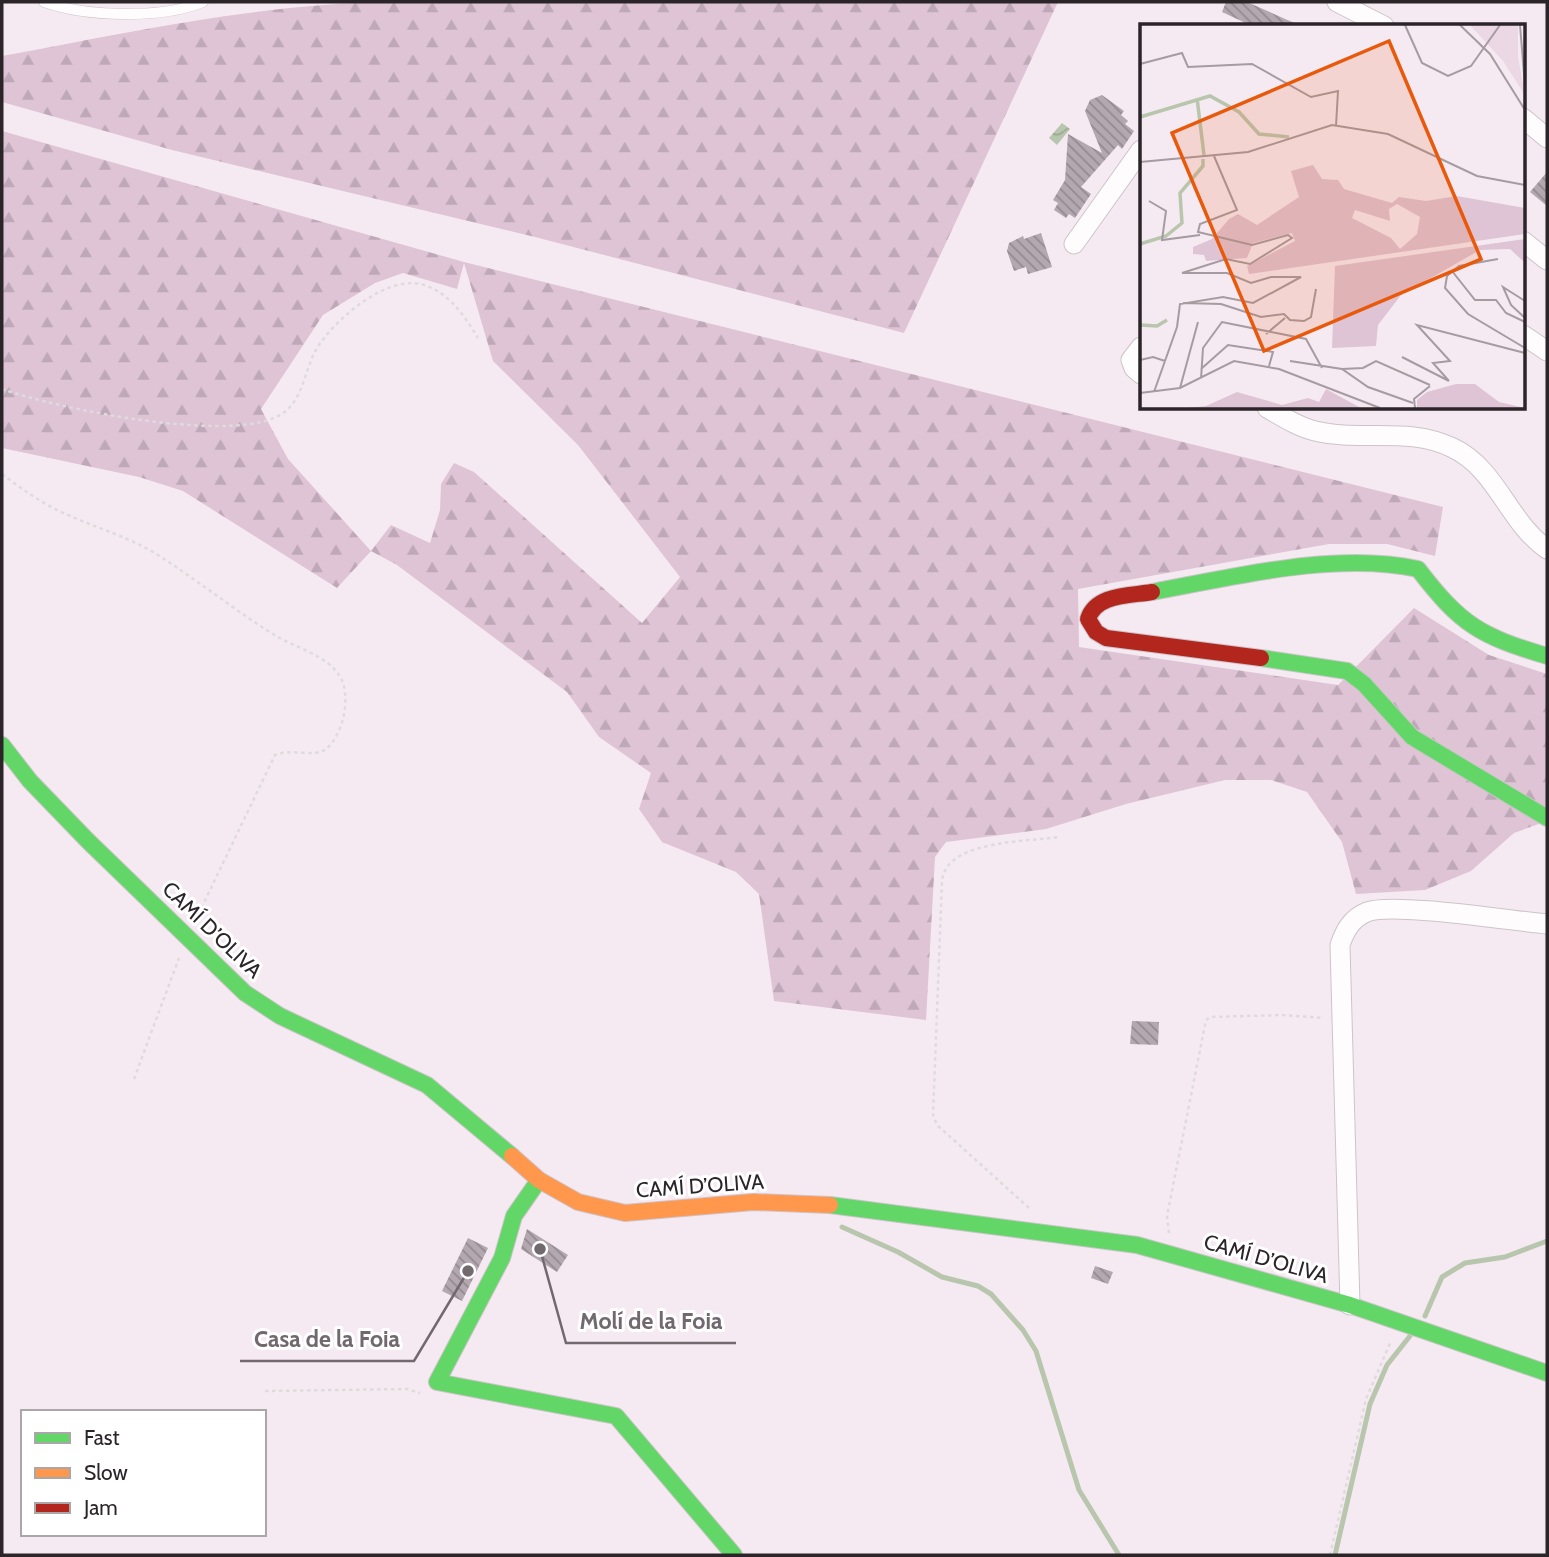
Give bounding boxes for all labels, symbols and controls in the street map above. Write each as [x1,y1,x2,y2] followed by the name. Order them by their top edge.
[1140,24,1524,410] inset map
[158,876,267,983] street label: CAMÍ D’OLIVA
[635,1169,765,1202] street label: CAMÍ D’OLIVA
[1201,1229,1331,1288] street label: CAMÍ D’OLIVA
[566,1299,736,1343] callout: Molí de la Foia
[580,1307,723,1335] text: Molí de la Foia
[240,1317,414,1361] callout: Casa de la Foia
[254,1325,401,1353] text: Casa de la Foia
[21,1410,266,1536] legend
[84,1425,120,1450] text: Fast
[84,1460,128,1485] text: Slow
[83,1495,118,1520] text: Jam

